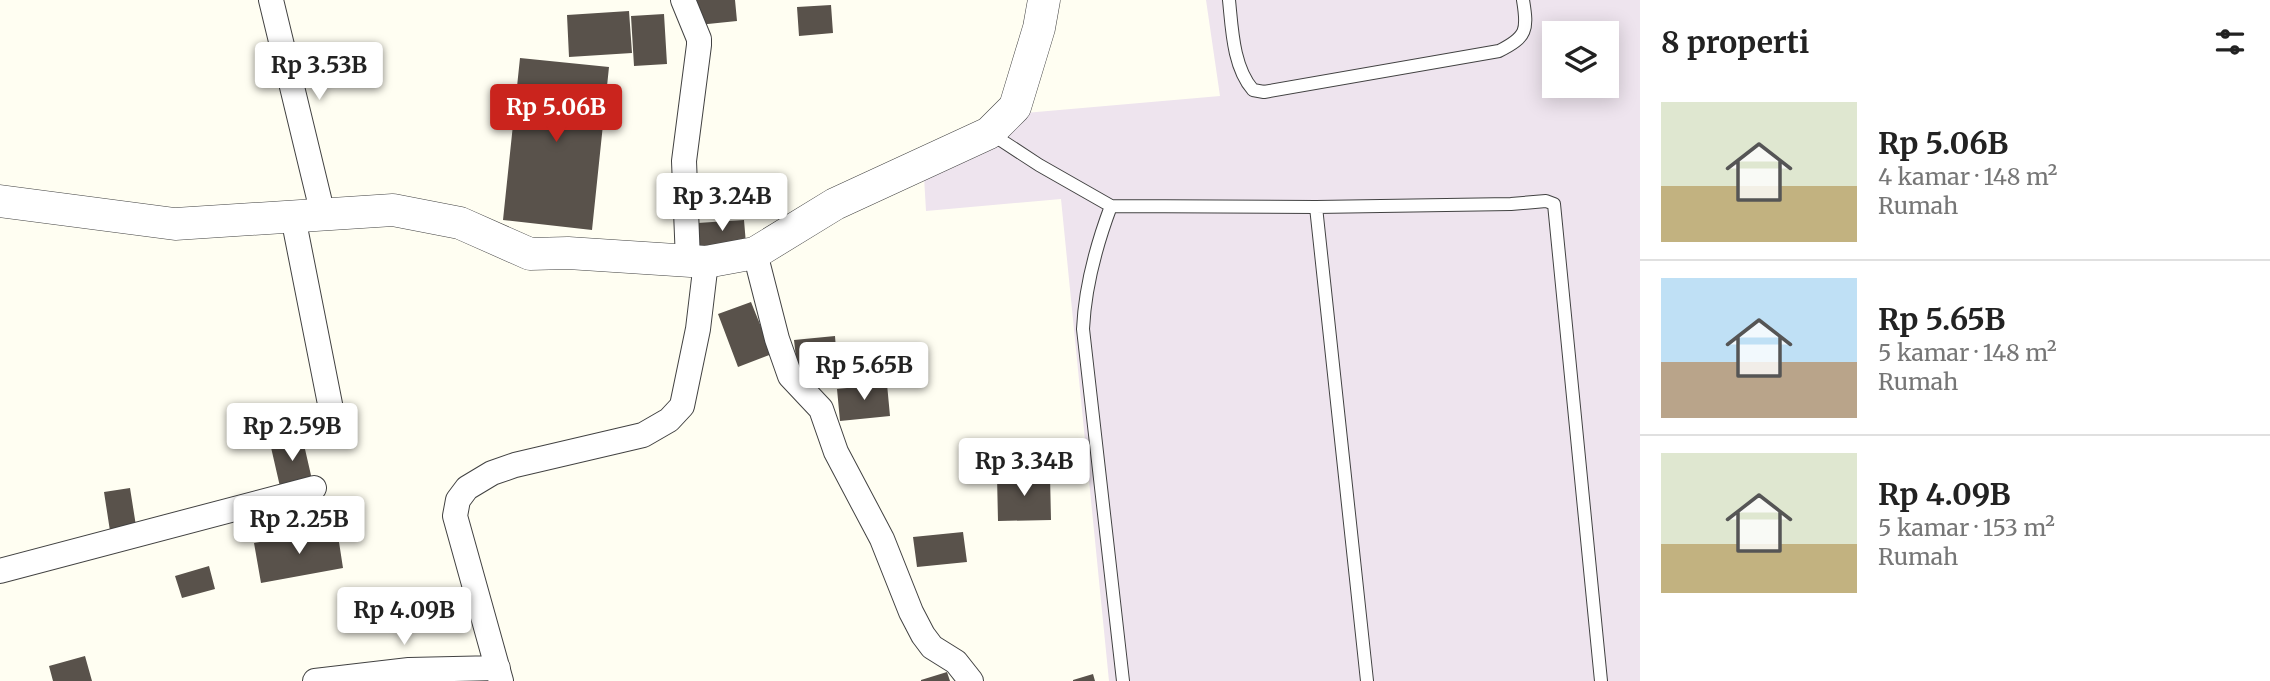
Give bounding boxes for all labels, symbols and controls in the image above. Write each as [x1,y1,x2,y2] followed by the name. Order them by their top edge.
[1542,21,1619,98] map controls
[1542,21,1619,98] button: layers
[1661,23,1809,61] text: 8 properti
[2211,23,2249,61] icon: filters
[247,42,391,102] pin: Rp 3.53B
[271,50,367,79] text: Rp 3.53B
[484,85,628,144] pin: Rp 5.06B
[506,92,606,121] text: Rp 5.06B
[1878,124,2008,162] text: Rp 5.06B
[1717,130,1801,214] icon: home
[1878,162,2057,191] text: 4 kamar · 148 m²
[650,174,794,233] pin: Rp 3.24B
[672,181,772,210] text: Rp 3.24B
[1878,191,1958,220] text: Rumah
[1878,300,2005,338] text: Rp 5.65B
[1717,306,1801,390] icon: home
[1878,338,2057,367] text: 5 kamar · 148 m²
[792,342,936,402] pin: Rp 5.65B
[815,350,913,379] text: Rp 5.65B
[1878,367,1958,396] text: Rumah
[220,404,364,463] pin: Rp 2.59B
[243,411,341,440] text: Rp 2.59B
[952,438,1096,498] pin: Rp 3.34B
[975,446,1073,475] text: Rp 3.34B
[1878,475,2011,513] text: Rp 4.09B
[1717,481,1801,565] icon: home
[227,496,371,556] pin: Rp 2.25B
[250,504,348,533] text: Rp 2.25B
[1878,513,2055,542] text: 5 kamar · 153 m²
[1878,542,1958,571] text: Rumah
[332,588,476,647] pin: Rp 4.09B
[353,595,455,624] text: Rp 4.09B

